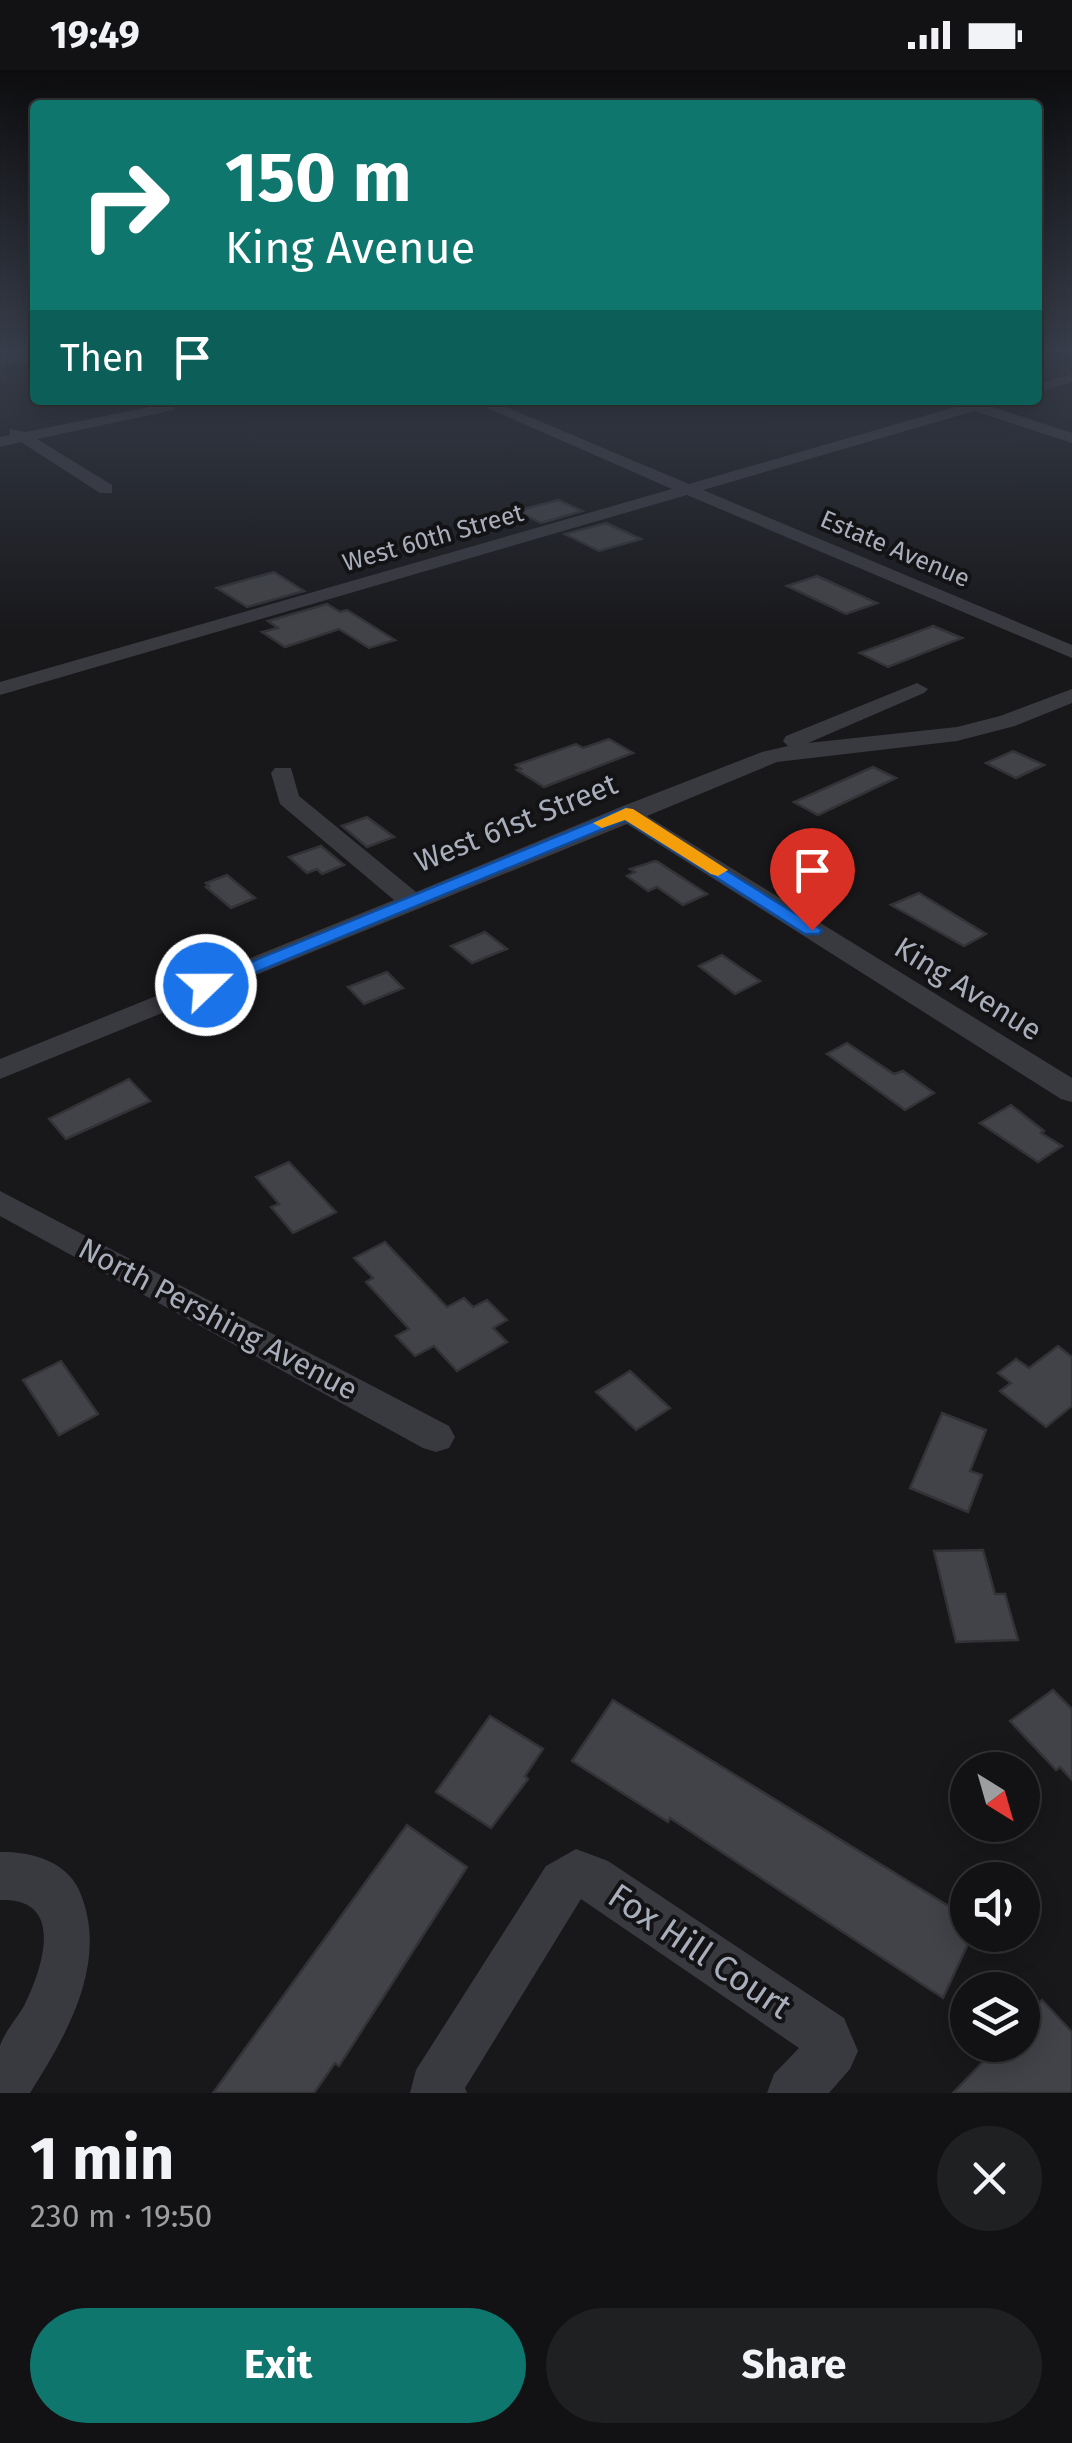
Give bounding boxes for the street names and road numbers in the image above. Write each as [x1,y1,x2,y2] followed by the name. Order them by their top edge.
[339,498,528,578] street label: West 60th Street
[816,504,974,594] street label: Estate Avenue
[409,766,623,880] street label: West 61st Street
[888,930,1048,1048] street label: King Avenue
[72,1230,364,1408] street label: North Pershing Avenue
[601,1874,800,2028] street label: Fox Hill Court

